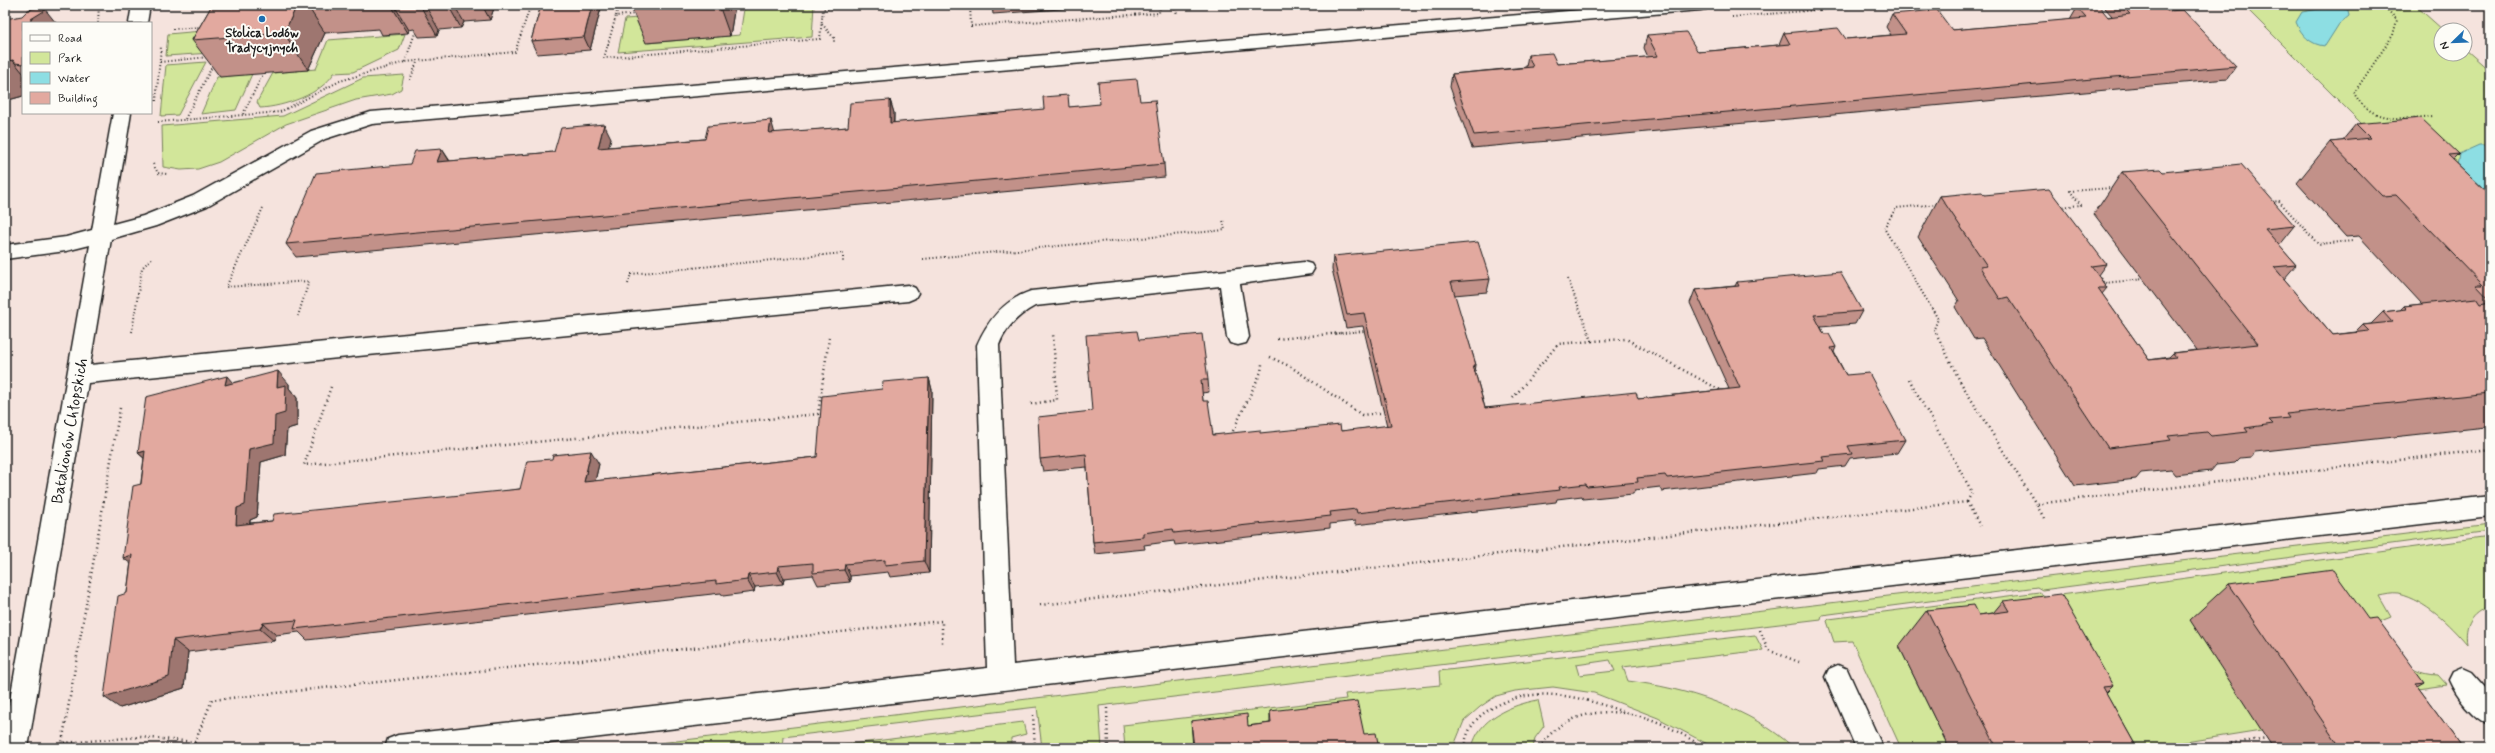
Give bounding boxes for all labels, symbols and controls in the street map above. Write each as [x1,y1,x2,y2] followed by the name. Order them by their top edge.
[257,14,267,24] marker: Stolica Lodów Tradycyjnych
[22,22,152,114] legend
[2433,22,2473,62] north arrow
[225,25,299,57] place label: Stolica Lodów Tradycyjnych
[58,31,82,47] text: Road
[2437,39,2453,52] text: N
[58,51,82,67] text: Park
[58,71,90,87] text: Water
[58,91,98,108] text: Building
[47,357,93,505] street label: Batalionów Chłopskich

